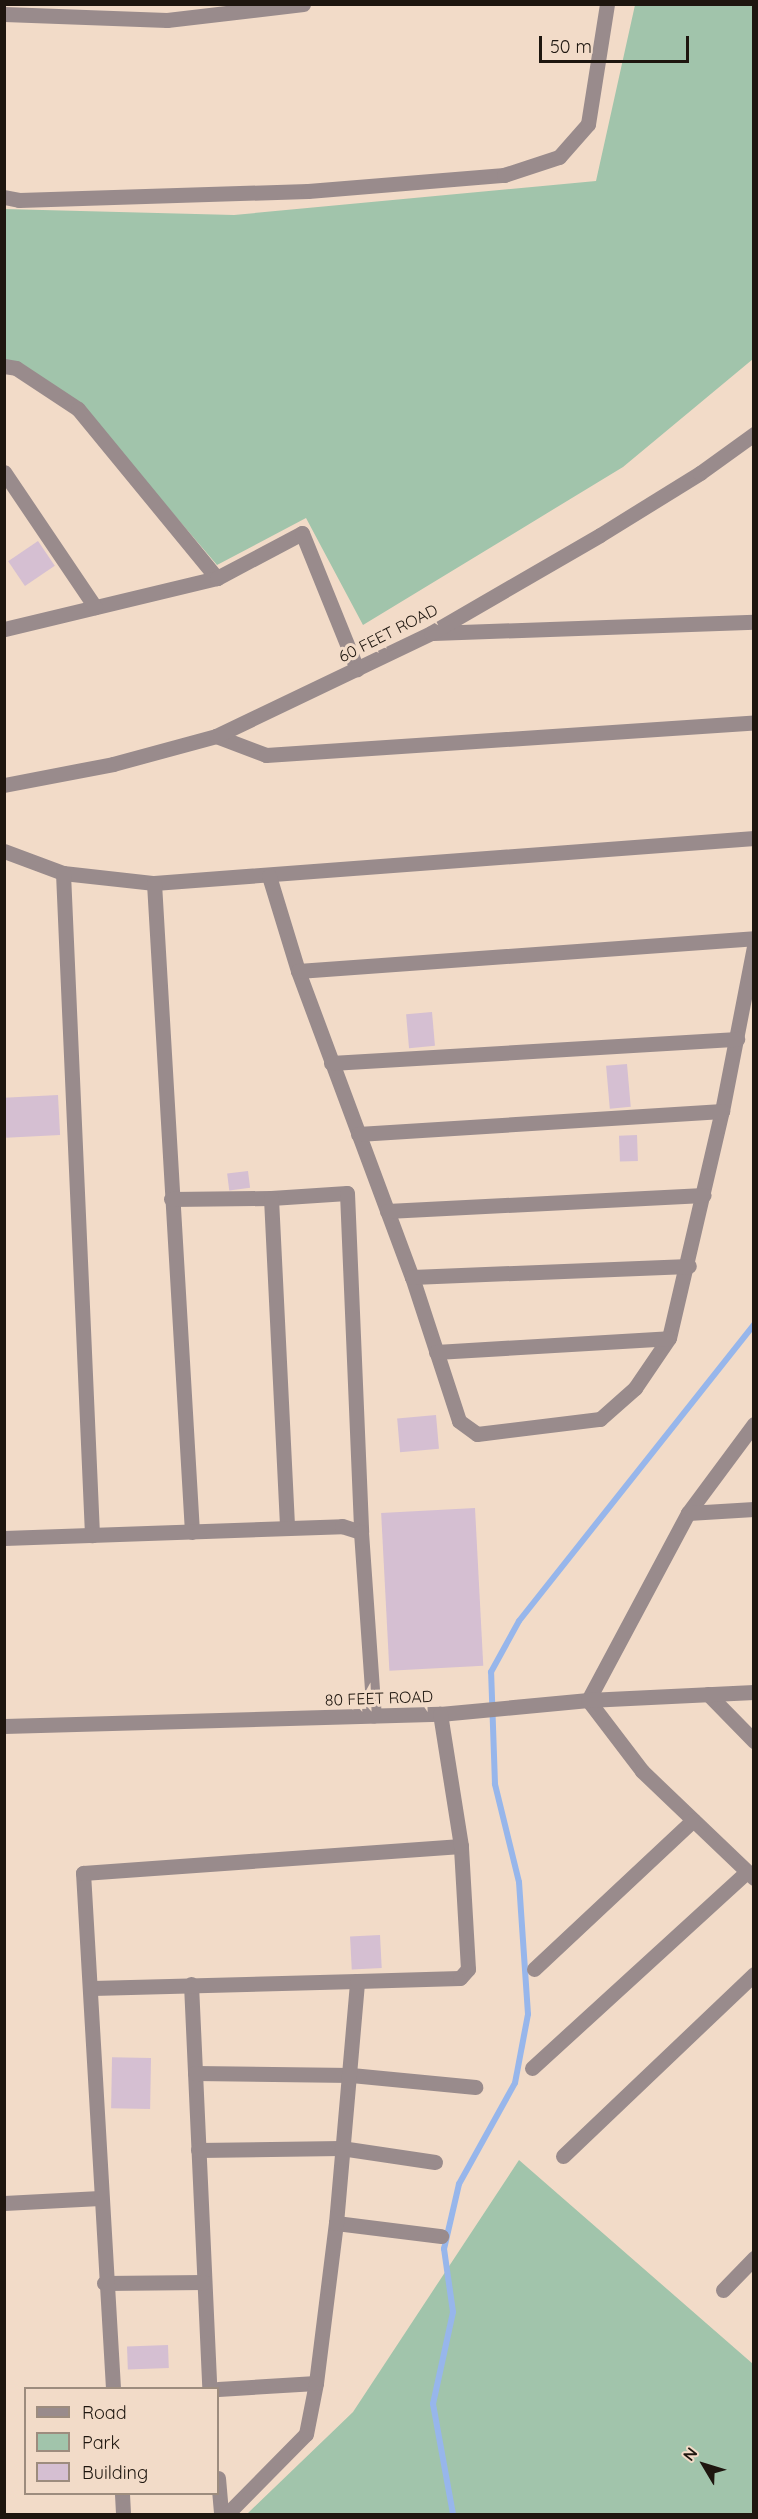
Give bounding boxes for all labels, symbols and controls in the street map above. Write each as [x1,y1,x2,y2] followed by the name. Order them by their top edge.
[542,24,692,62] scale bar
[550,35,592,58] text: 50 m
[335,600,441,666] street label: 60 FEET ROAD
[325,1687,433,1709] street label: 80 FEET ROAD
[24,2387,219,2495] legend
[82,2401,127,2424] text: Road
[82,2431,120,2454] text: Park
[674,2435,734,2495] north arrow
[678,2443,701,2465] text: N
[82,2461,148,2484] text: Building

